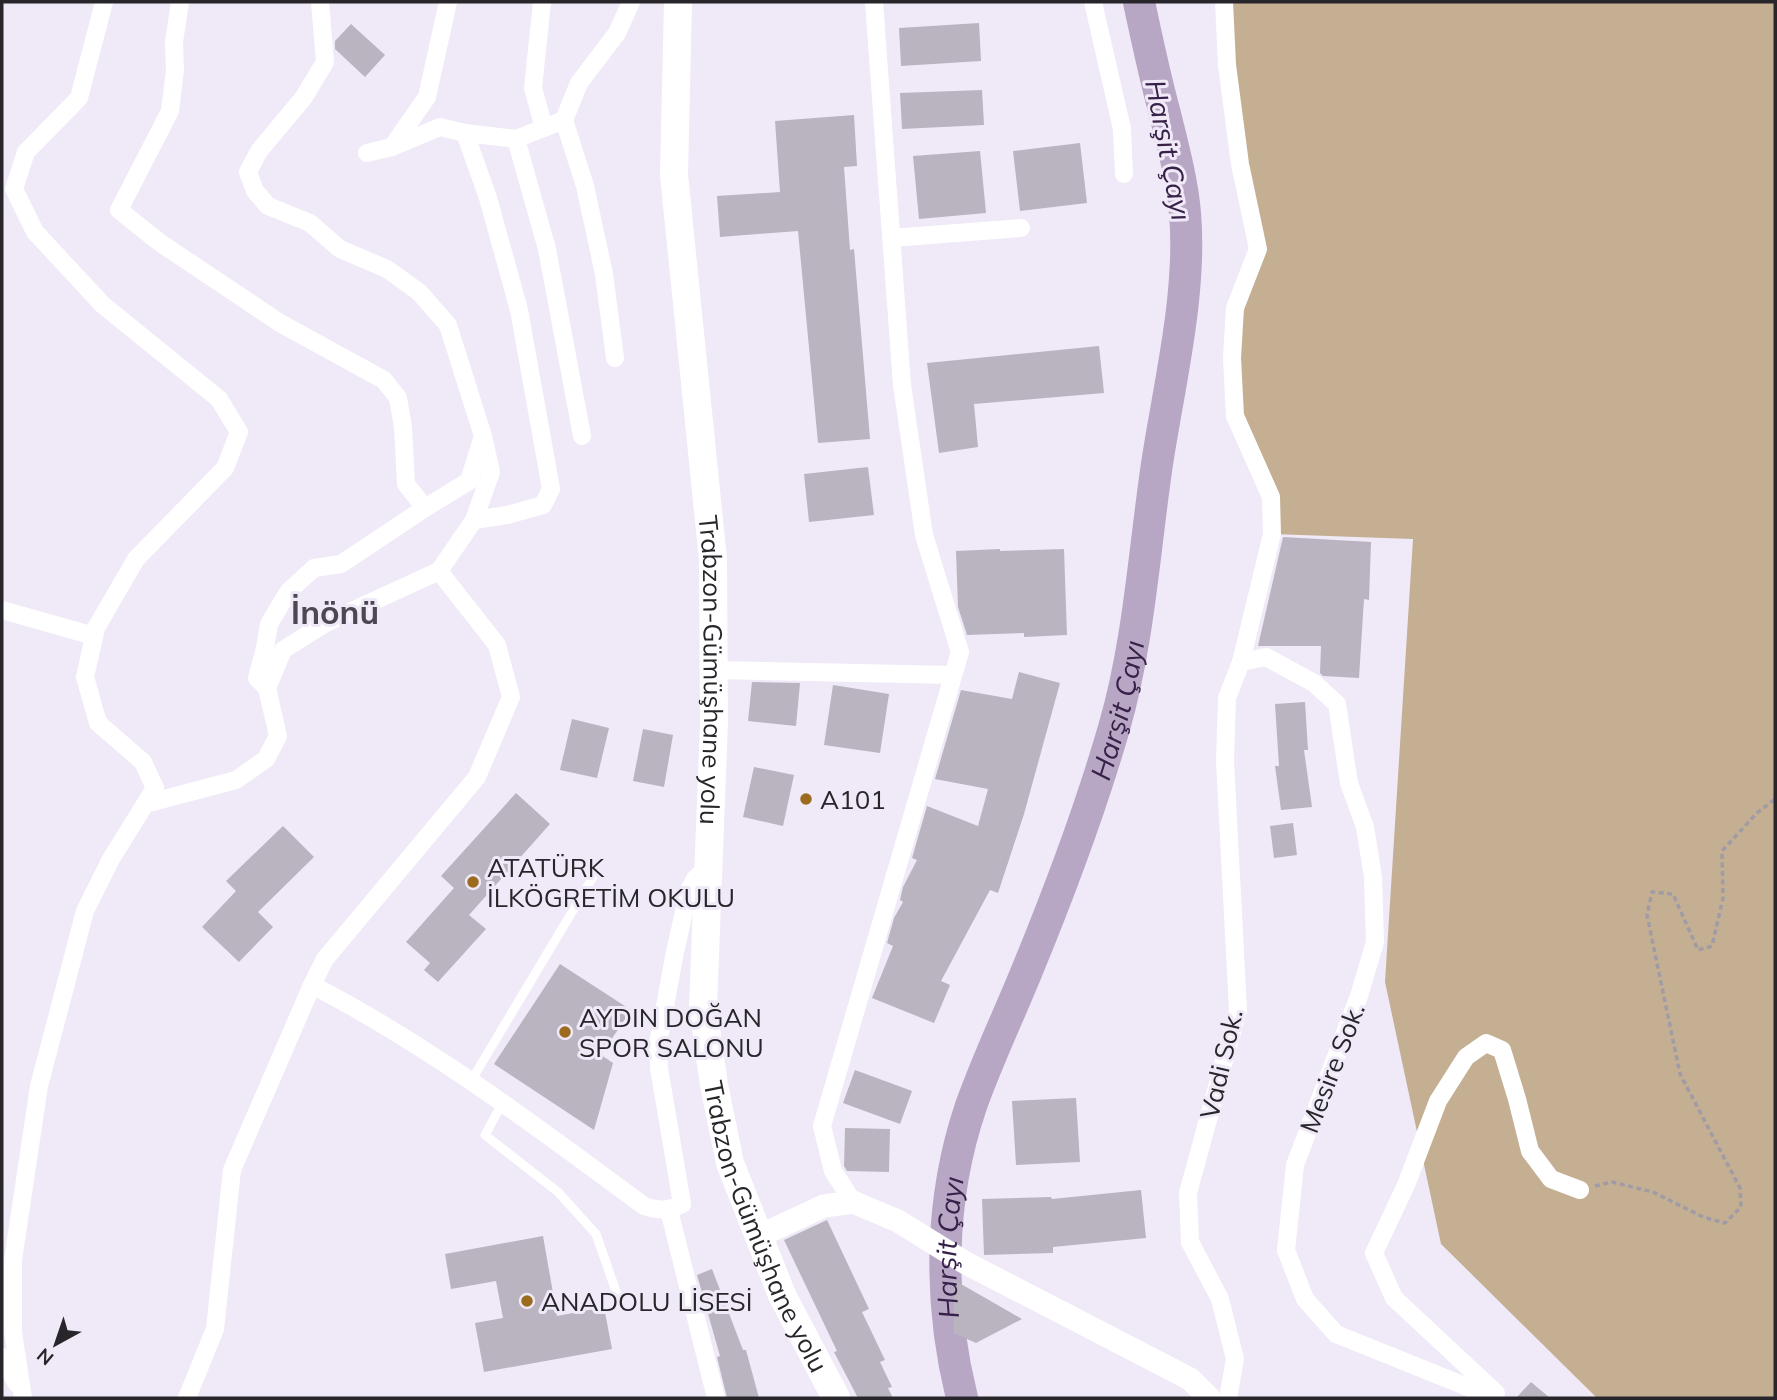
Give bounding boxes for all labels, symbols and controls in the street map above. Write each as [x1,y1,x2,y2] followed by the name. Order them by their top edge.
[1138,77,1200,223] water label: Harşit Çayı
[692,513,731,826] street label: Trabzon-Gümüşhane yolu
[291,591,379,632] district label: İnönü
[1082,637,1151,784] water label: Harşit Çayı
[820,783,886,816] place label: A101
[798,791,814,807] marker: A101
[487,851,735,914] place label: ATATÜRK İLKÖGRETİM OKULU
[465,874,481,890] marker: ATATÜRK İLKÖGRETİM OKULU
[1292,998,1372,1138] street label: Mesire Sok.
[579,1001,764,1064] place label: AYDIN DOĞAN SPOR SALONU
[1192,1006,1250,1122] street label: Vadi Sok.
[557,1024,573,1040] marker: AYDIN DOĞAN SPOR SALONU
[697,1078,836,1378] street label: Trabzon-Gümüşhane yolu
[928,1173,970,1320] water label: Harşit Çayı
[541,1285,752,1318] place label: ANADOLU LİSESİ
[519,1293,535,1309] marker: ANADOLU LİSESİ
[21,1309,91,1379] north arrow
[32,1343,58,1371] text: N

